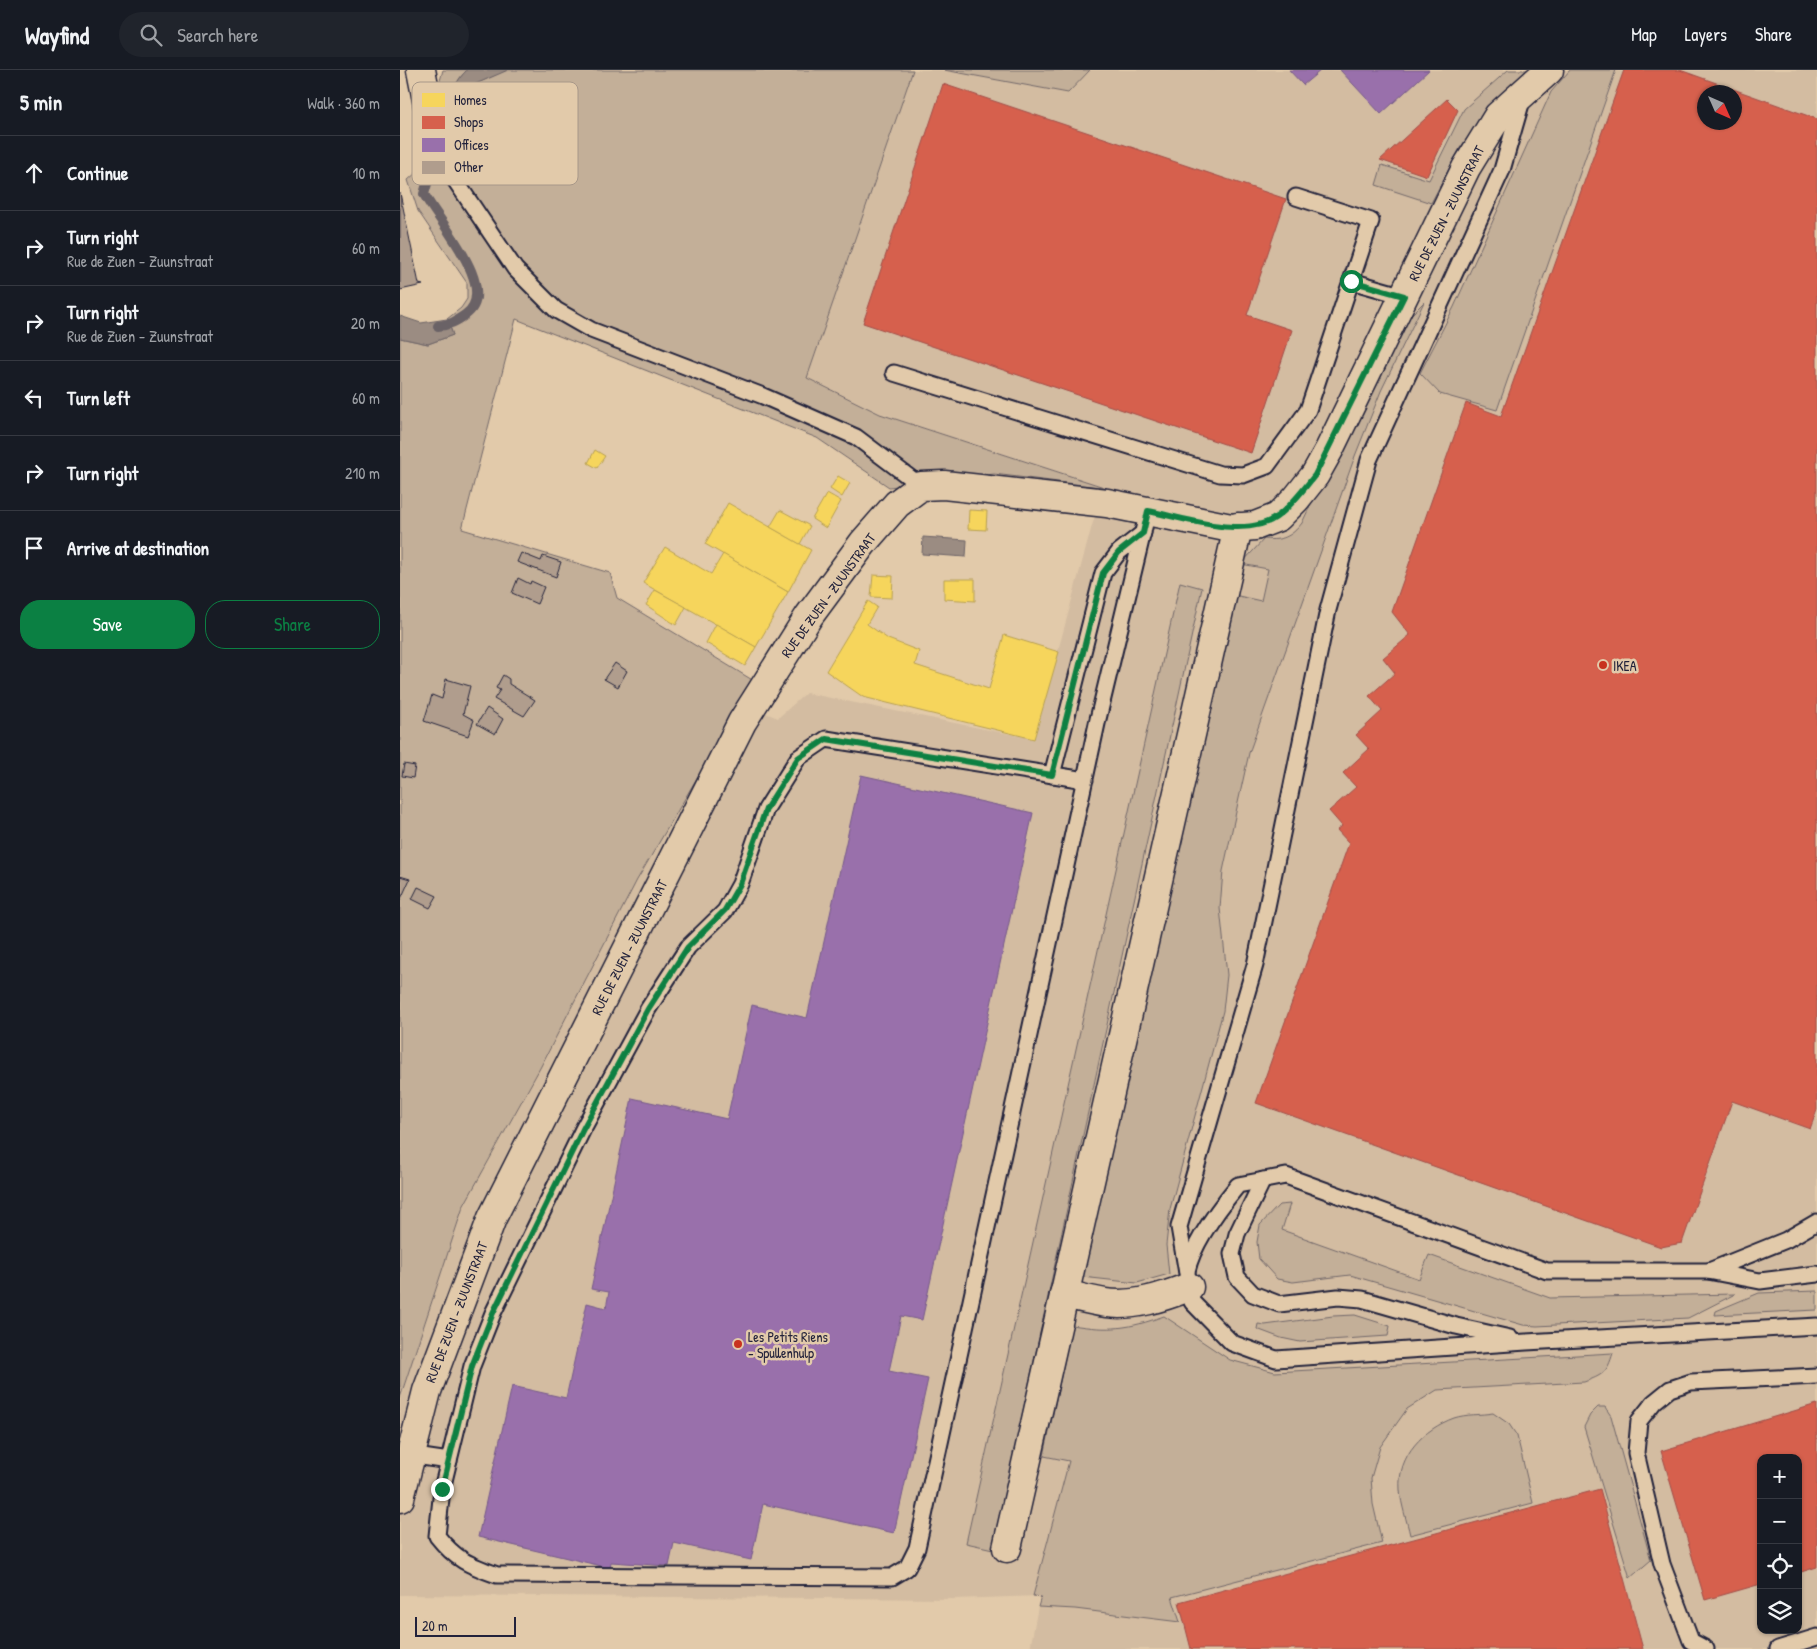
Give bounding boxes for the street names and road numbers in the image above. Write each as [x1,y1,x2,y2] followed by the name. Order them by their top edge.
[1404,142,1489,284] street label: RUE DE ZUEN - ZUUNSTRAAT
[776,529,880,661] street label: RUE DE ZUEN - ZUUNSTRAAT
[587,876,672,1018] street label: RUE DE ZUEN - ZUUNSTRAAT
[420,1238,492,1385] street label: RUE DE ZUEN - ZUUNSTRAAT

